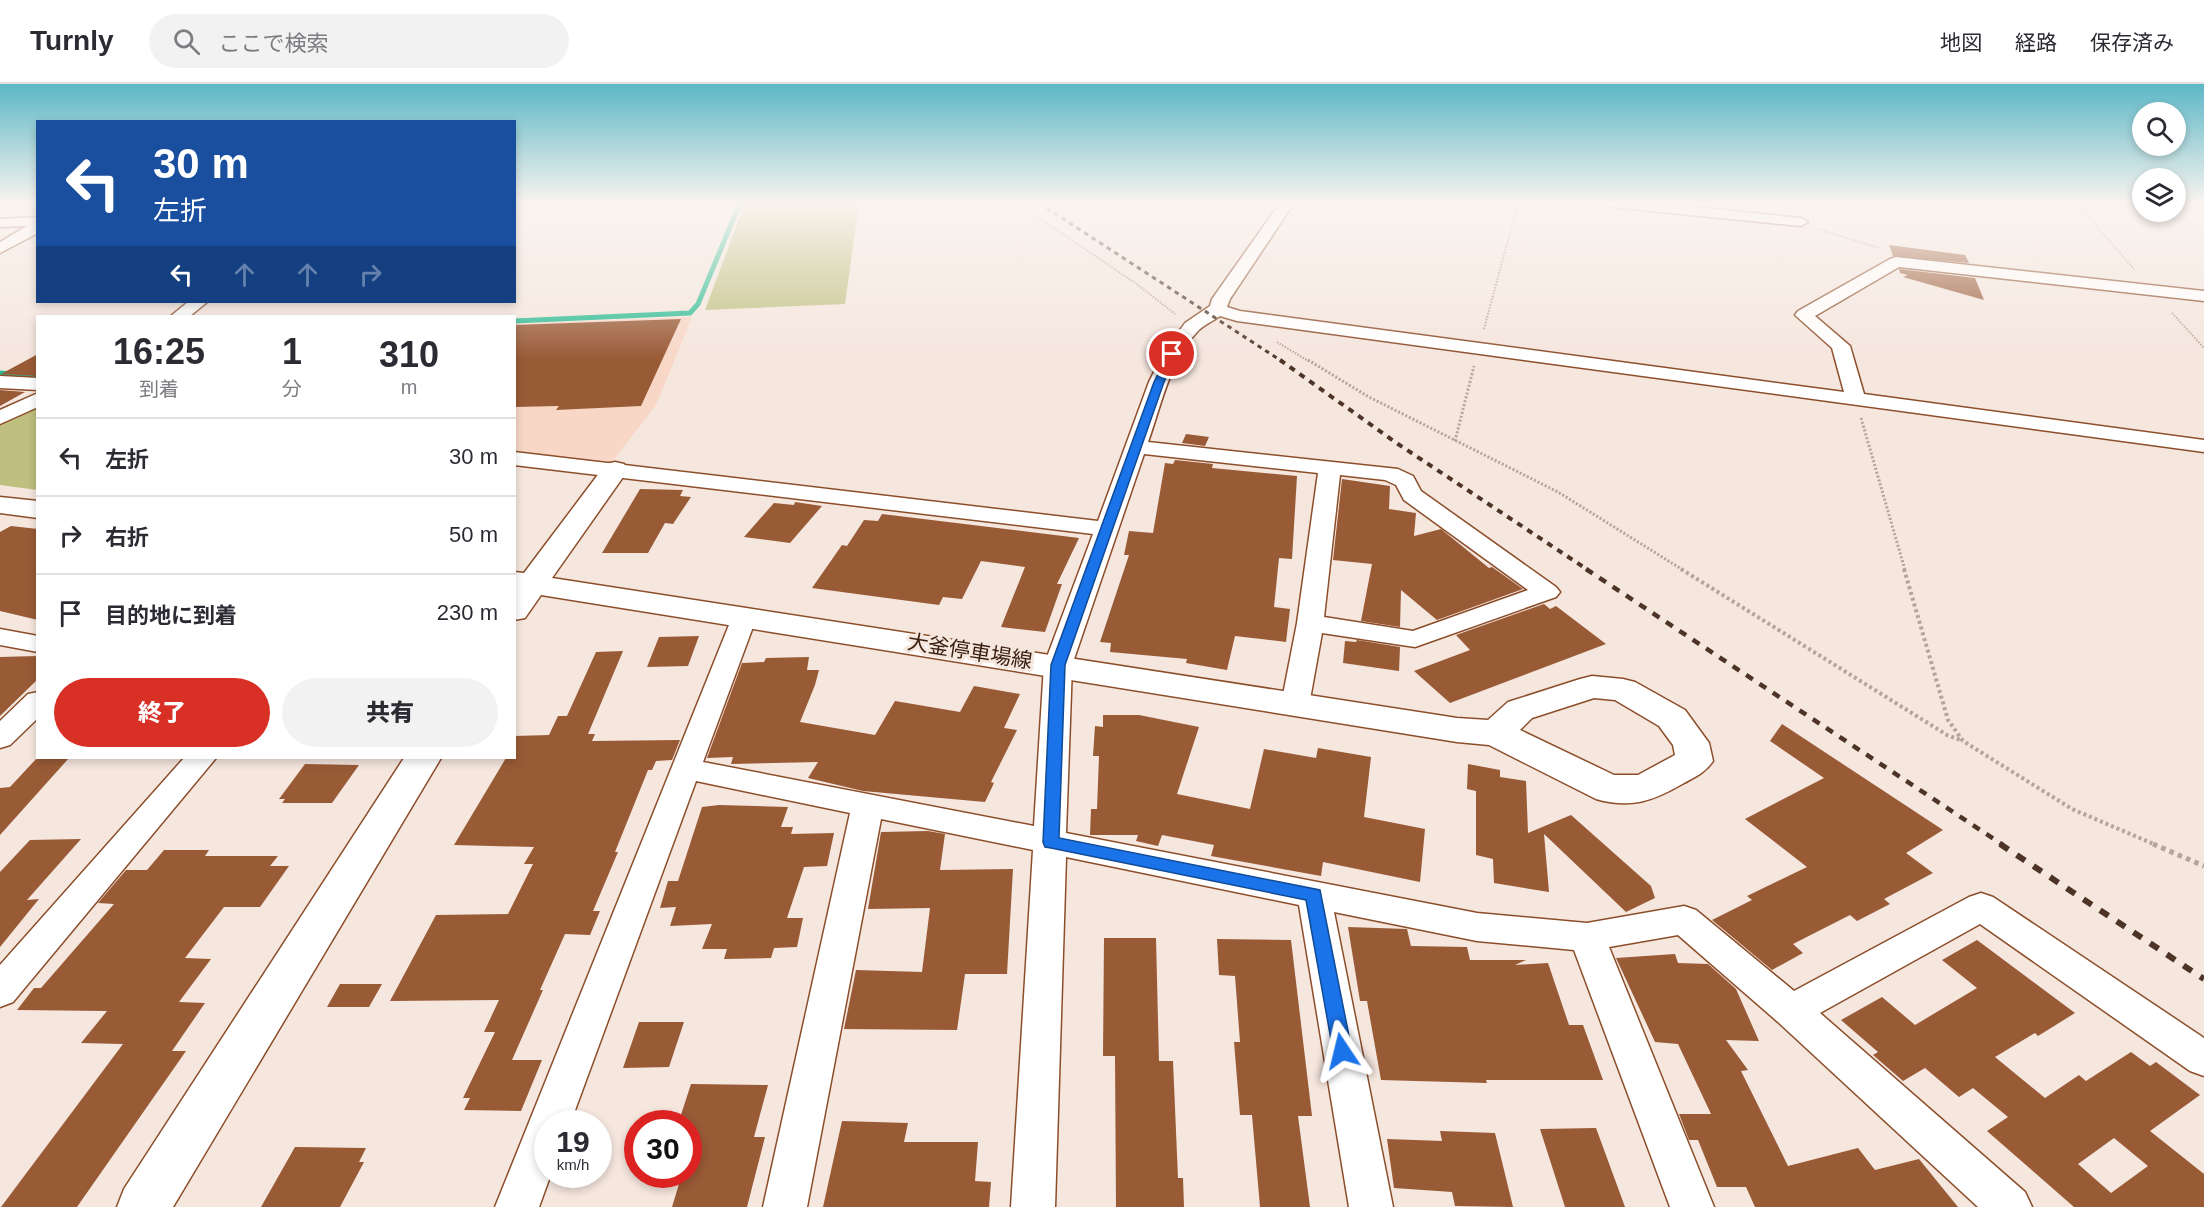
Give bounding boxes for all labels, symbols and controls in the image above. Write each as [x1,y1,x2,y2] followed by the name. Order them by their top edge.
[149,14,569,68] search box
[30,25,113,56] text: Turnly
[170,25,203,58] icon: search
[218,31,329,56] text: ここで検索
[1940,31,1982,54] text: 地図
[2015,31,2057,54] text: 経路
[2090,31,2174,54] text: 保存済み
[2132,102,2186,222] map controls
[2132,102,2186,156] button: search
[153,140,249,187] text: 30 m
[54,144,132,222] icon: left
[2132,168,2186,222] button: layers
[153,196,207,226] text: 左折
[165,258,198,291] icon: left
[228,258,261,291] icon: ahead
[291,258,324,291] icon: ahead
[354,258,387,291] icon: right
[1146,328,1197,379] pin
[113,331,205,372] text: 16:25
[282,331,302,372] text: 1
[379,334,439,375] text: 310
[1155,337,1188,370] icon: arrive
[401,376,417,398] text: m
[139,378,179,400] text: 到着
[282,378,302,400] text: 分
[54,441,87,474] icon: left
[449,444,498,469] text: 30 m
[105,447,149,472] text: 左折
[54,519,87,552] icon: right
[449,522,498,547] text: 50 m
[105,525,149,550] text: 右折
[54,597,87,630] icon: arrive
[437,600,498,625] text: 230 m
[105,603,237,628] text: 目的地に到着
[906,630,1034,672] street label: 大釜停車場線
[54,678,270,747] button: 終了
[282,678,498,747] button: 共有
[1310,1019,1374,1083] position arrow
[624,1110,702,1188] speed limit sign: 30
[556,1125,590,1158] text: 19
[557,1156,589,1173] text: km/h

